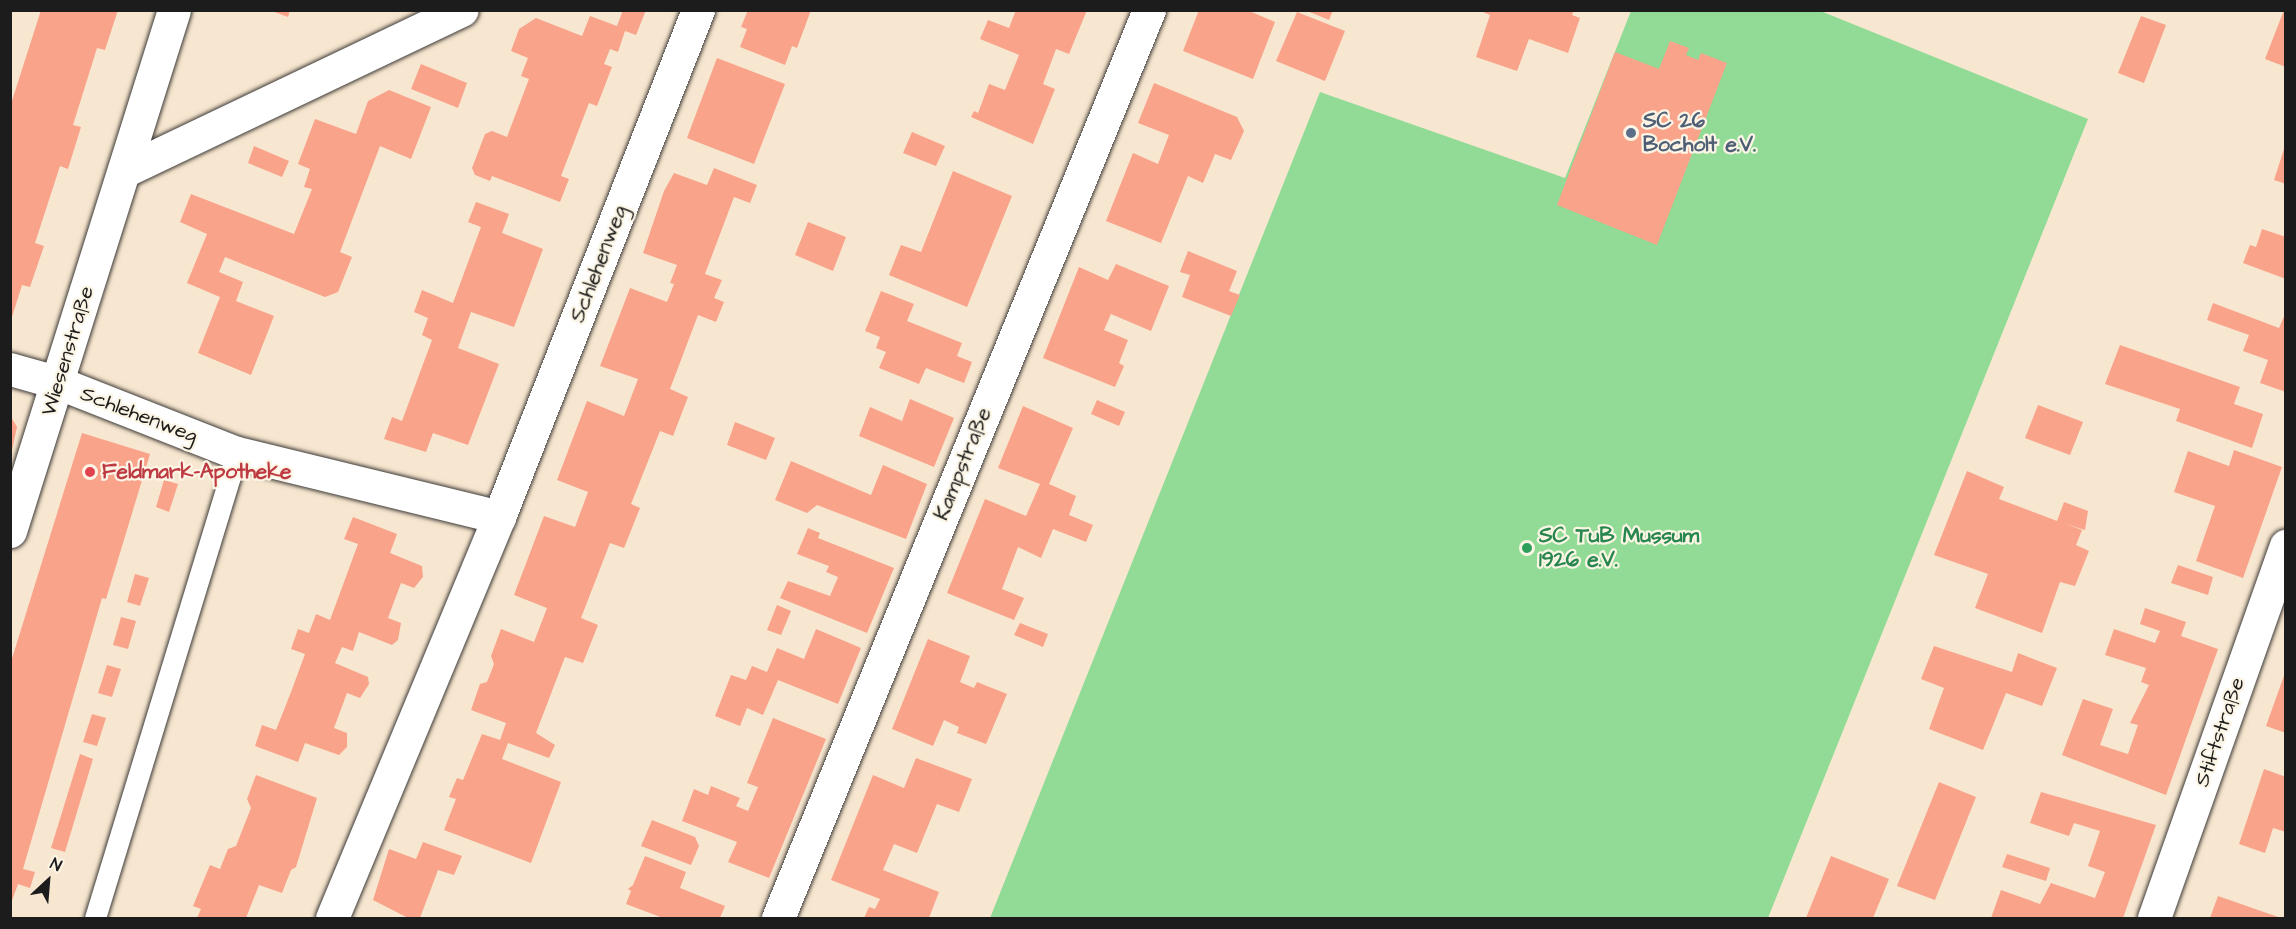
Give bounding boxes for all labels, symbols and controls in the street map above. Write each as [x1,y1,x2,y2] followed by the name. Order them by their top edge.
[1643,108,1756,158] place label: SC 26 Bocholt e.V.
[1624,126,1638,140] marker: SC 26 Bocholt e.V.
[565,202,633,326] street label: Schlehenweg
[36,283,100,419] street label: Wiesenstraße
[77,381,201,449] street label: Schlehenweg
[929,404,997,524] street label: Kampstraße
[102,459,291,485] place label: Feldmark-Apotheke
[83,465,97,479] marker: Feldmark-Apotheke
[1539,523,1699,573] place label: SC TuB Mussum 1926 e.V.
[1520,541,1534,555] marker: SC TuB Mussum 1926 e.V.
[2190,674,2250,790] street label: Stiftstraße
[18,851,78,911] north arrow
[47,853,65,877] text: N

